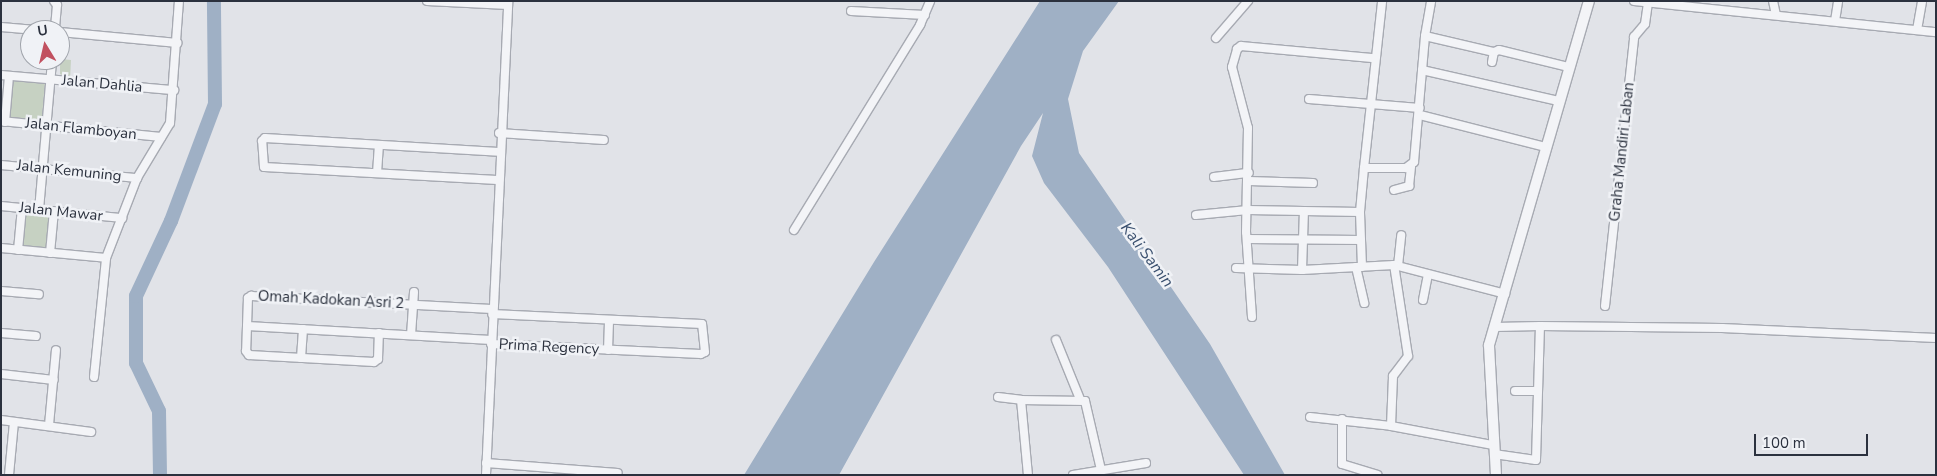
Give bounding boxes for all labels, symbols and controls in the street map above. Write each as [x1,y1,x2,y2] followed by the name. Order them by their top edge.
[20,20,70,70] north arrow
[36,20,49,41] text: U
[61,72,143,96] street label: Jalan Dahlia
[1606,81,1638,223] street label: Graha Mandiri Laban
[24,114,138,144] street label: Jalan Flamboyan
[16,157,122,185] street label: Jalan Kemuning
[18,199,104,225] street label: Jalan Mawar
[1117,219,1177,291] water label: Kali Samin
[257,287,405,313] street label: Omah Kadokan Asri 2
[498,335,600,359] street label: Prima Regency
[1757,424,1871,456] scale bar
[1762,433,1806,453] text: 100 m

